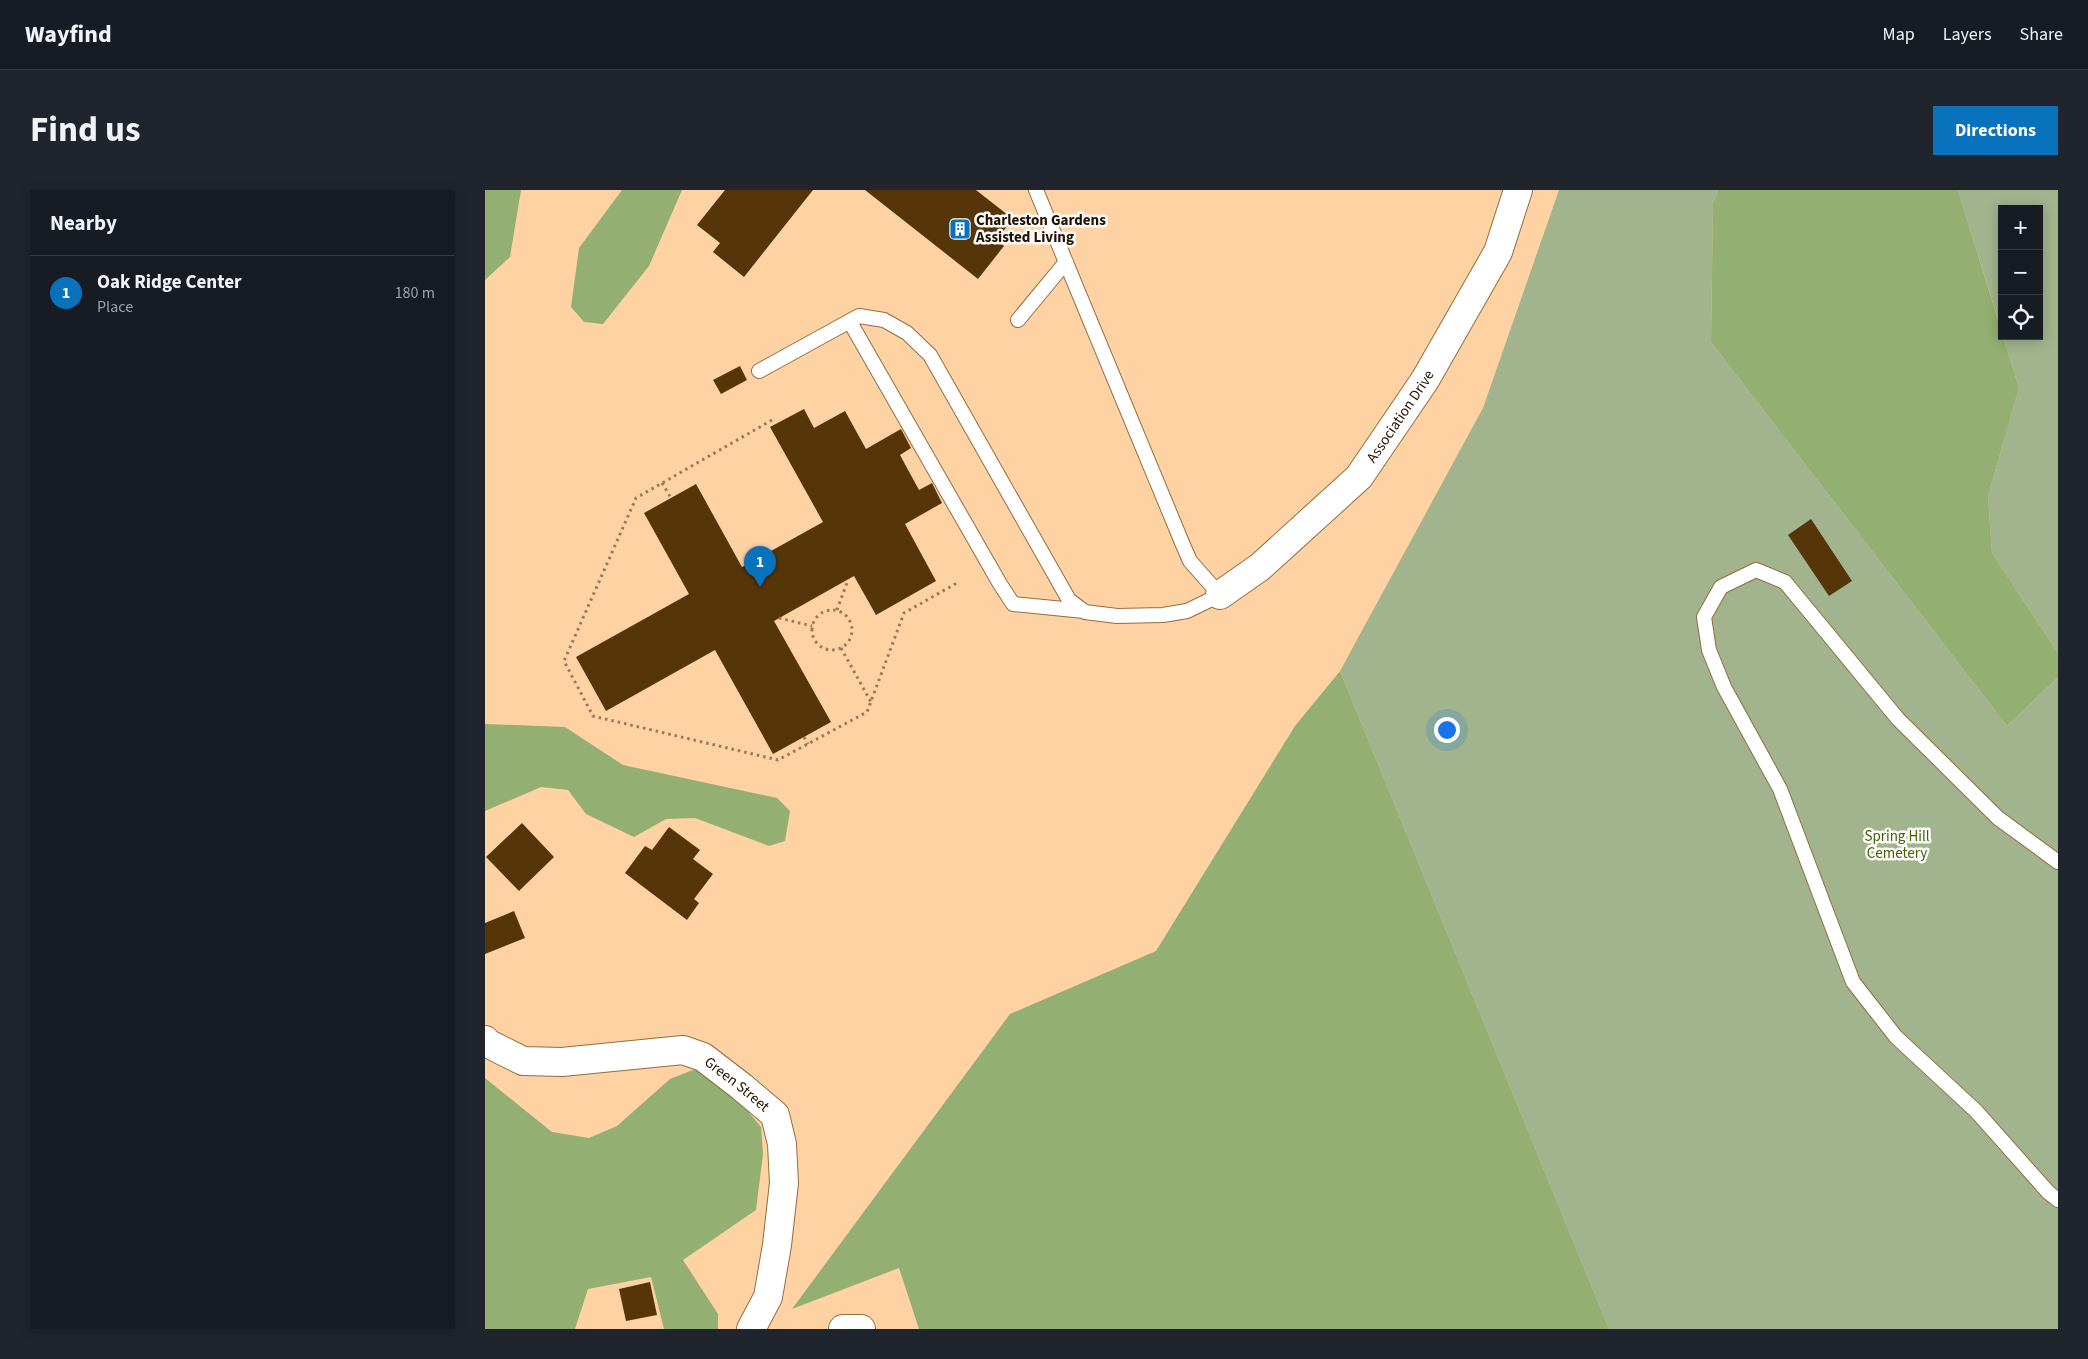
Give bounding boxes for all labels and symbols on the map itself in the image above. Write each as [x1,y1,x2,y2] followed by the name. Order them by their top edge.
[975,210,1106,248] place label: Charleston Gardens Assisted Living
[948,217,972,241] building icon: Charleston Gardens Assisted Living
[1362,366,1440,467] street label: Association Drive
[744,546,776,587] pin: 1
[1434,717,1460,743] your location
[1864,826,1930,864] park label: Spring Hill Cemetery
[700,1052,774,1117] street label: Green Street

